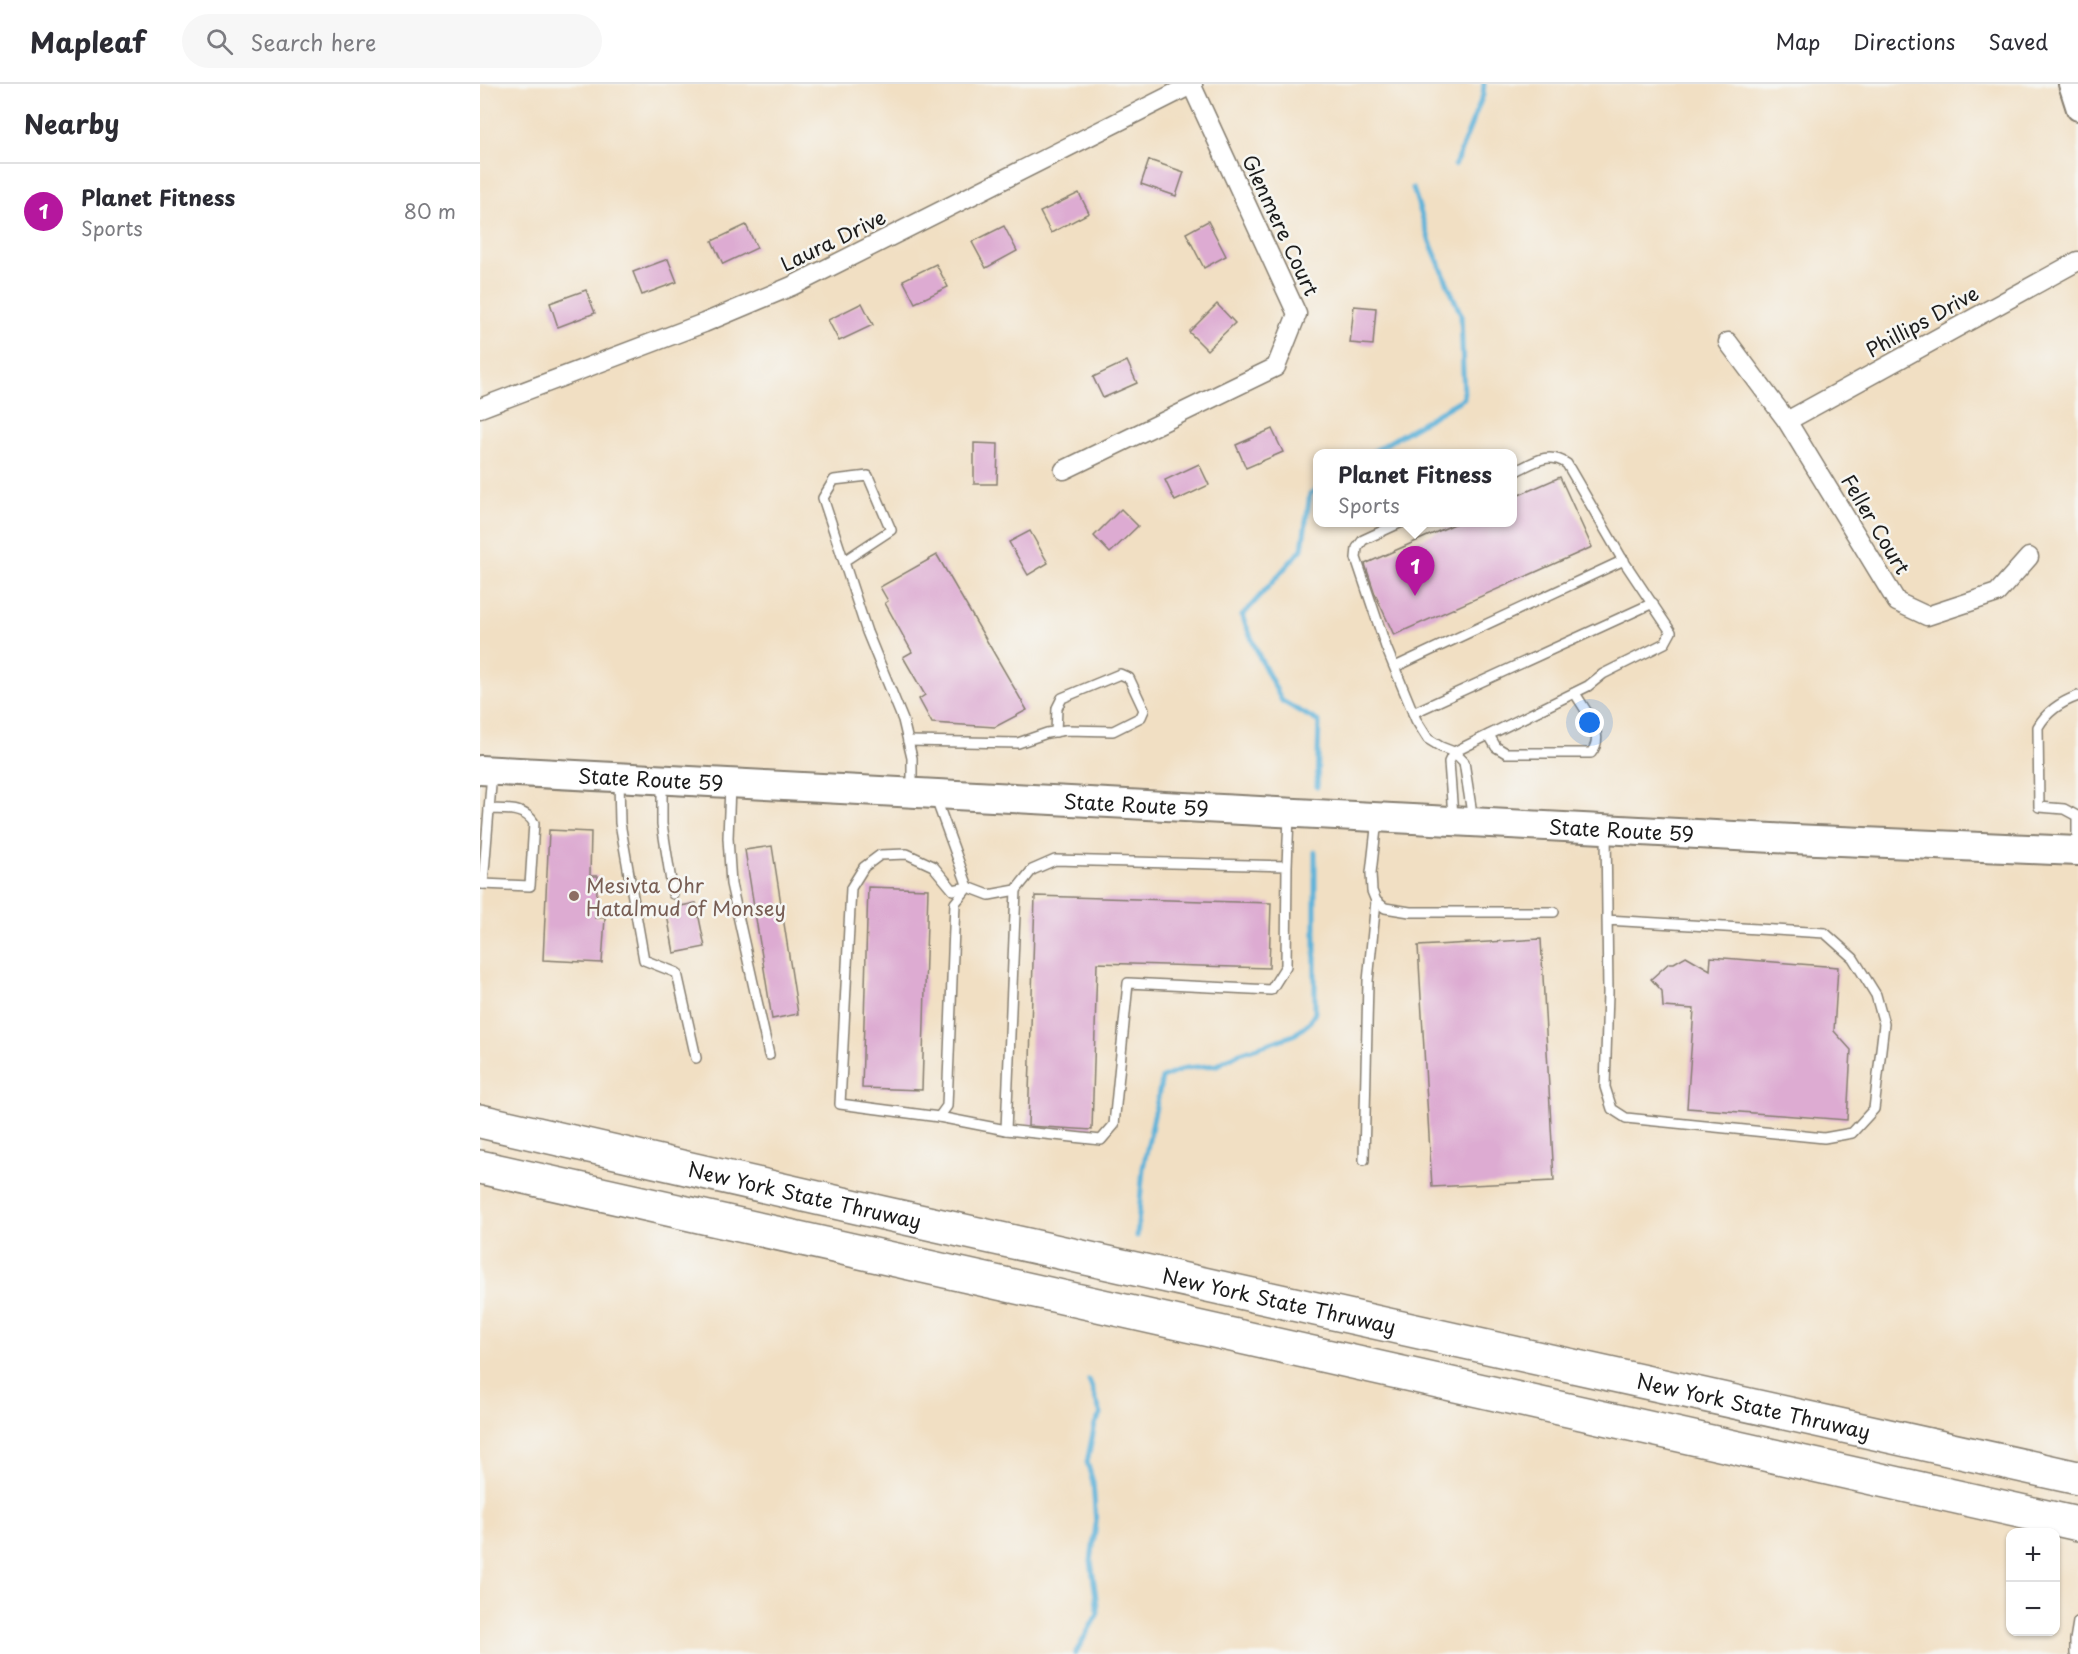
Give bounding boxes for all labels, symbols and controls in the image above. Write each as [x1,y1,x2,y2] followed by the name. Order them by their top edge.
[182,14,602,68] search box
[30,20,146,63] text: Mapleaf
[203,25,236,58] icon: search
[251,25,376,58] text: Search here
[1775,25,1820,57] text: Map
[1853,25,1955,57] text: Directions
[1988,25,2048,57] text: Saved
[24,104,119,143] text: Nearby
[1235,149,1327,301] street label: Glenmere Court
[81,180,235,213] text: Planet Fitness
[39,196,48,226] text: 1
[404,196,456,226] text: 80 m
[775,202,891,278] street label: Laura Drive
[81,213,143,243] text: Sports
[1860,278,1984,364] street label: Phillips Drive
[1313,449,1517,527] popup
[1338,457,1492,490] text: Planet Fitness
[1834,468,1918,580] street label: Feller Court
[1338,490,1400,520] text: Sports
[1396,546,1434,596] pin: 1
[1575,708,1604,737] your location
[577,760,724,798] street label: State Route 59
[1063,786,1209,823] street label: State Route 59
[1548,811,1695,849] street label: State Route 59
[586,870,786,923] place label: Mesivta Ohr Hatalmud of Monsey
[567,889,581,903] marker: Mesivta Ohr Hatalmud of Monsey
[685,1154,924,1236] street label: New York State Thruway
[1159,1260,1399,1341] street label: New York State Thruway
[1634,1366,1873,1447] street label: New York State Thruway
[2006,1528,2060,1636] map controls
[2006,1528,2060,1582] button: +
[2006,1582,2060,1636] button: −

